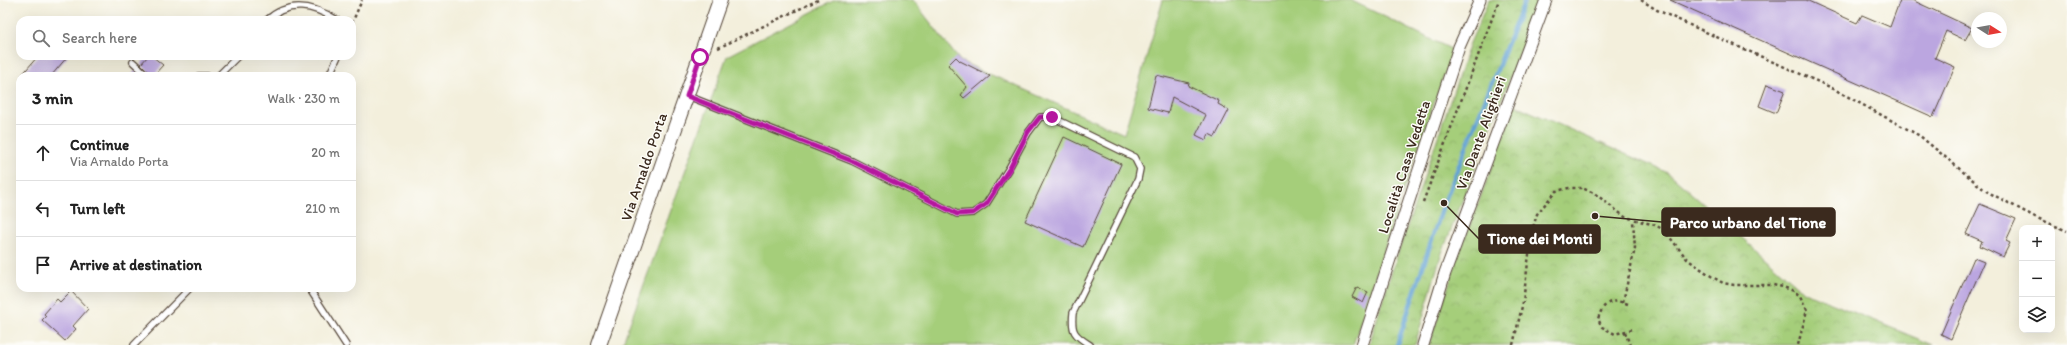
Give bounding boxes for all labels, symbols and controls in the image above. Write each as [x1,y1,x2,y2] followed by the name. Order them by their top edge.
[1971,12,2007,48] north arrow
[16,16,356,60] search box
[30,27,52,49] icon: search
[62,29,137,47] text: Search here
[691,48,709,66] route start
[1452,74,1510,192] street label: Via Dante Alighieri
[32,88,73,108] text: 3 min
[268,91,340,106] text: Walk · 230 m
[1374,98,1434,236] street label: Località Casa Vedetta
[1043,108,1061,126] route end
[617,110,671,224] street label: Via Arnaldo Porta
[70,136,129,154] text: Continue
[32,142,54,164] icon: ahead
[311,145,340,160] text: 20 m
[70,154,168,169] text: Via Arnaldo Porta
[32,198,54,220] icon: left
[70,200,125,218] text: Turn left
[305,201,340,216] text: 210 m
[1662,208,1835,236] callout: Parco urbano del Tione
[1670,213,1827,232] text: Parco urbano del Tione
[1479,225,1600,253] callout: Tione dei Monti
[2019,225,2055,333] map controls
[2019,225,2055,261] button: +
[1486,229,1593,248] text: Tione dei Monti
[32,254,54,276] icon: arrive
[70,256,202,274] text: Arrive at destination
[2019,261,2055,297] button: −
[2019,297,2055,333] button: layers

